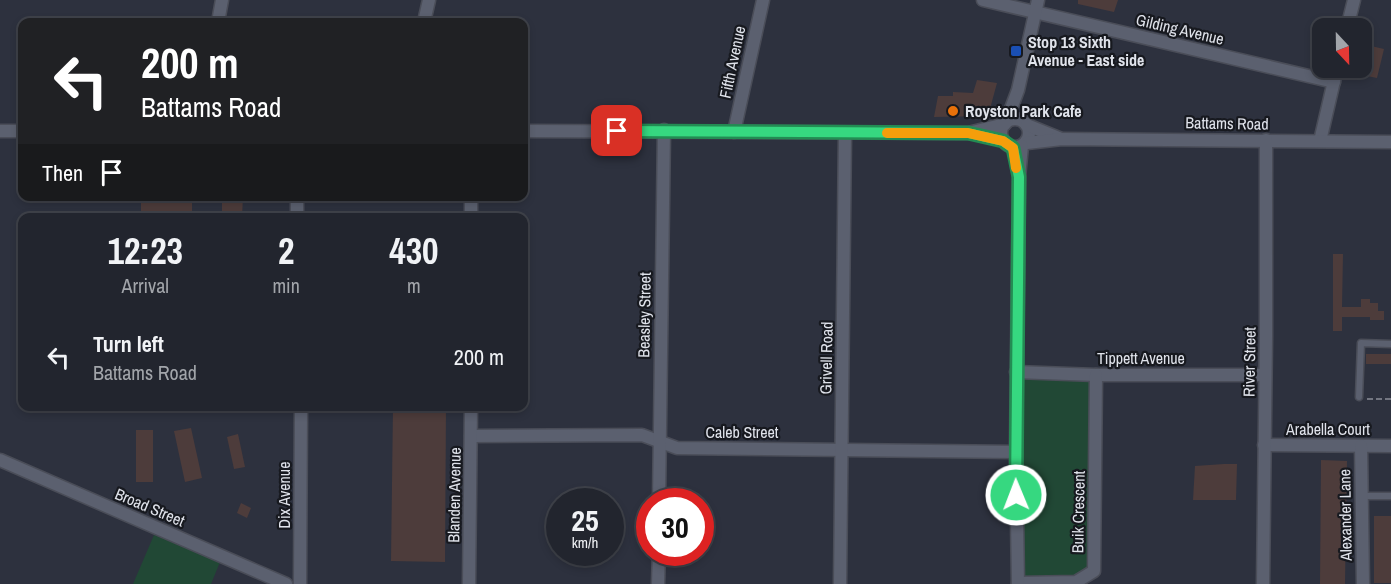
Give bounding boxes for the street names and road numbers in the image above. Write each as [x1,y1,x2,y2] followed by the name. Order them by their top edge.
[1134,8,1226,50] street label: Gilding Avenue
[714,24,750,100] street label: Fifth Avenue
[1185,111,1269,135] street label: Battams Road
[632,272,656,358] street label: Beasley Street
[814,321,838,395] street label: Grivell Road
[1237,326,1261,397] street label: River Street
[1097,347,1185,369] street label: Tippett Avenue
[1285,418,1370,440] street label: Arabella Court
[706,421,779,443] street label: Caleb Street
[442,447,466,543] street label: Blanden Avenue
[273,462,295,528] street label: Dix Avenue
[1333,469,1357,562] street label: Alexander Lane
[1066,470,1090,553] street label: Buik Crescent
[112,482,189,532] street label: Broad Street

